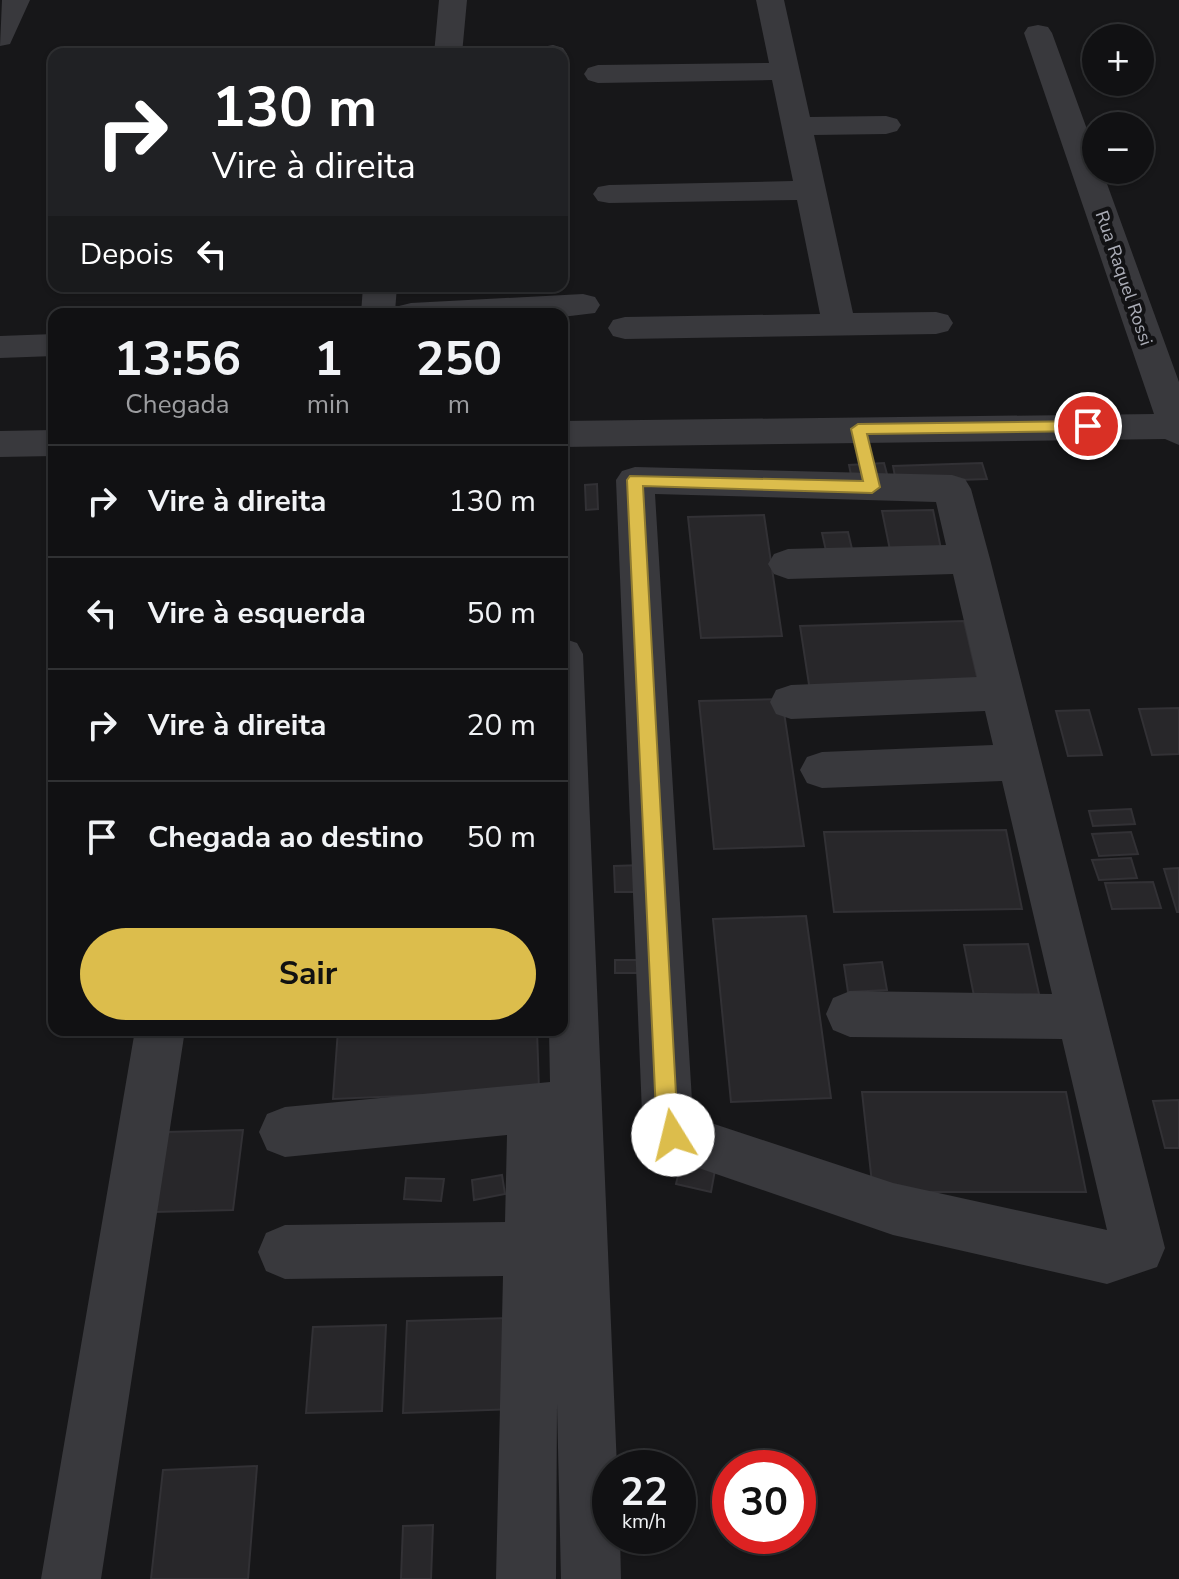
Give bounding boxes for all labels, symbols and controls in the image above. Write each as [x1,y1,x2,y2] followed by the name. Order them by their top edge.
[1082,24,1154,184] map controls
[1082,24,1154,96] button: +
[212,69,377,146] text: 130 m
[80,80,184,184] icon: right
[1082,112,1154,184] button: −
[212,142,416,191] text: Vire à direita
[1090,207,1158,349] street label: Rua Raquel Rossi
[190,232,234,276] icon: left
[80,234,174,275] text: Depois
[114,326,241,392] text: 13:56
[314,326,343,392] text: 1
[416,326,502,392] text: 250
[125,387,229,422] text: Chegada
[307,387,350,422] text: min
[448,387,470,422] text: m
[1054,392,1122,460] pin
[1066,404,1110,448] icon: arrive
[80,479,124,523] icon: right
[148,481,326,522] text: Vire à direita
[449,481,536,522] text: 130 m
[80,591,124,635] icon: left
[148,593,366,634] text: Vire à esquerda
[467,593,536,634] text: 50 m
[80,703,124,747] icon: right
[148,705,326,746] text: Vire à direita
[467,705,536,746] text: 20 m
[80,815,124,859] icon: arrive
[148,817,424,858] text: Chegada ao destino
[467,817,536,858] text: 50 m
[80,928,536,1020] button: Sair
[631,1093,715,1177] position arrow
[712,1450,816,1554] speed limit sign: 30
[620,1465,668,1519] text: 22
[622,1508,666,1535] text: km/h

